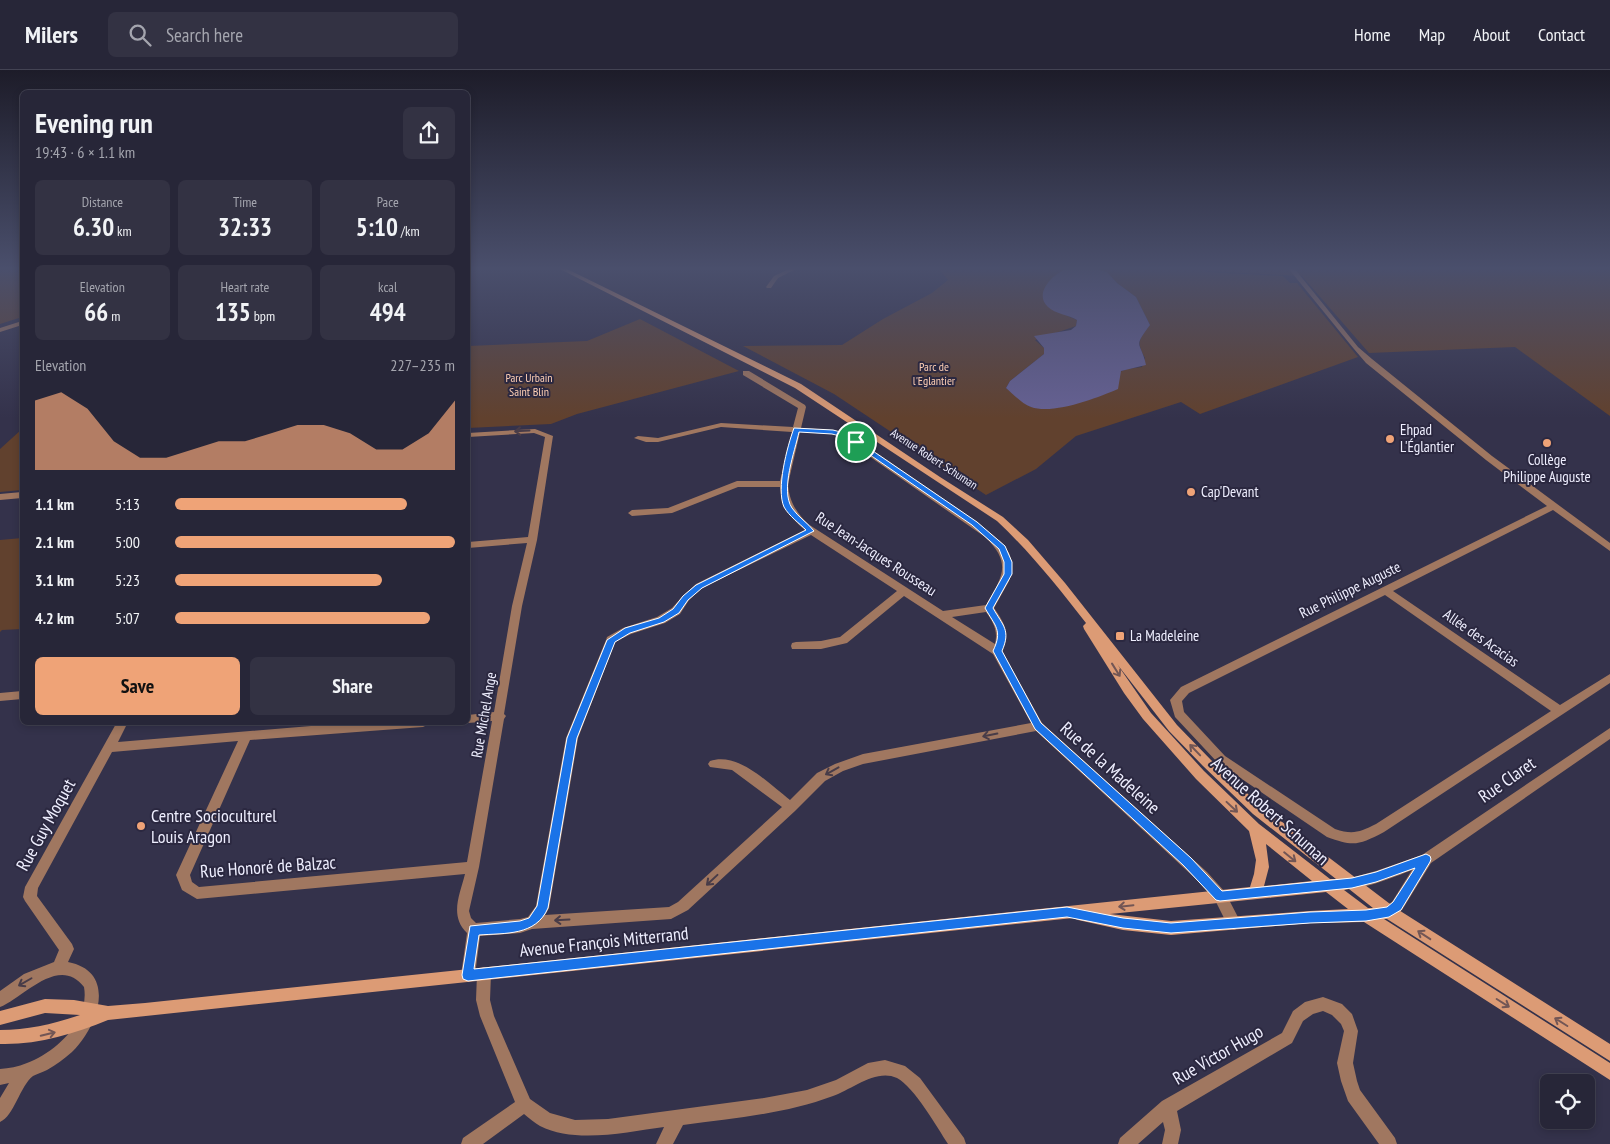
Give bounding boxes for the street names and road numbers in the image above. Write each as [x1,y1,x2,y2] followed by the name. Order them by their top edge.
[888,425,981,492] street label: Avenue Robert Schuman
[812,507,940,600] street label: Rue Jean-Jacques Rousseau
[1296,557,1404,622] street label: Rue Philippe Auguste
[1440,605,1523,671] street label: Allée des Acacias
[467,671,500,759] street label: Rue Michel Ange
[1056,717,1165,819] street label: Rue de la Madeleine
[1206,752,1334,870] street label: Avenue Robert Schuman
[1474,752,1540,808] street label: Rue Claret
[11,775,80,875] street label: Rue Guy Moquet
[199,850,337,883] street label: Rue Honoré de Balzac
[518,921,690,962] street label: Avenue François Mitterrand
[1169,1019,1267,1090] street label: Rue Victor Hugo

